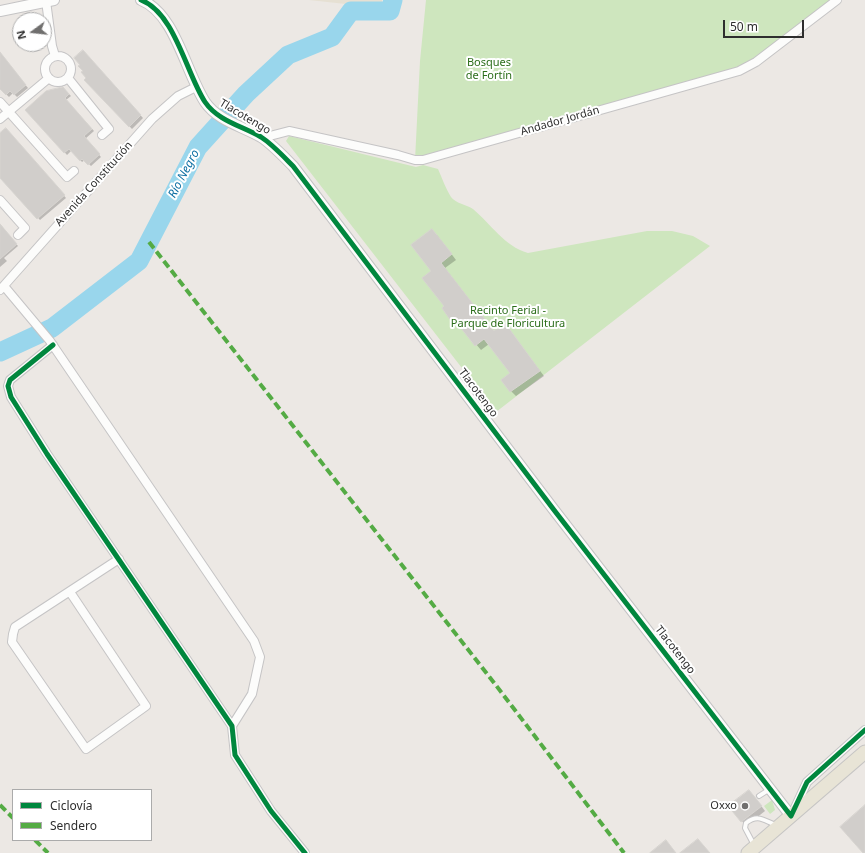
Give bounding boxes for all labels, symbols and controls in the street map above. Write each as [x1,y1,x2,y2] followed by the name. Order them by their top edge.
[12,12,52,52] north arrow
[725,12,806,38] scale bar
[730,18,758,35] text: 50 m
[12,29,29,41] text: N
[466,56,512,82] park label: Bosques de Fortín
[217,97,273,137] street label: Tlacotengo
[519,103,601,139] street label: Andador Jordán
[53,139,135,229] street label: Avenida Constitución
[165,147,203,201] water label: Río Negro
[451,304,565,330] park label: Recinto Ferial - Parque de Floricultura
[455,366,501,420] street label: Tlacotengo
[652,623,698,677] street label: Tlacotengo
[12,789,152,841] legend
[50,797,92,814] text: Ciclovía
[710,799,737,813] place label: Oxxo
[740,801,750,811] marker: Oxxo
[50,817,97,834] text: Sendero

